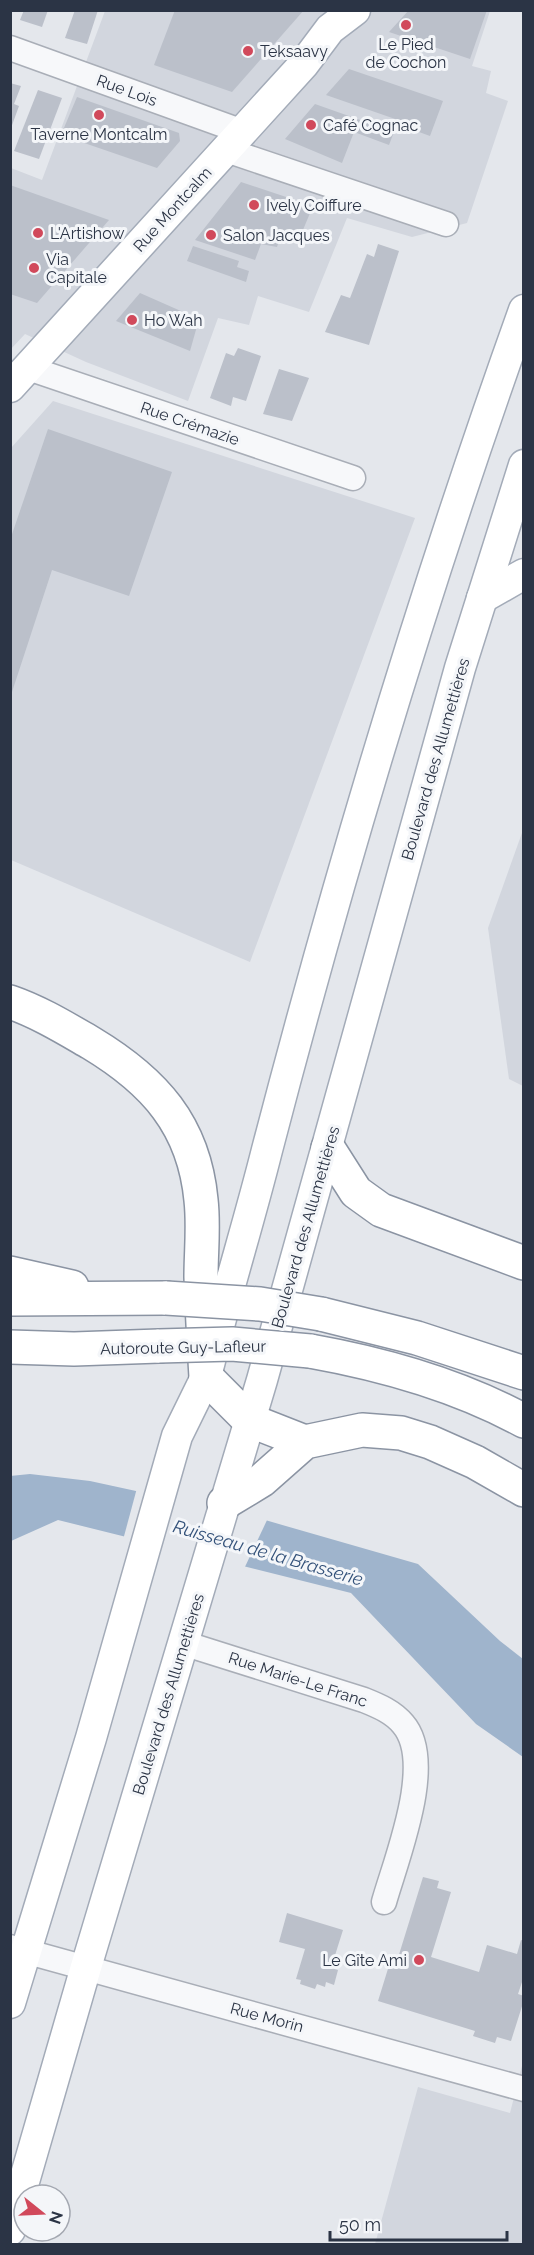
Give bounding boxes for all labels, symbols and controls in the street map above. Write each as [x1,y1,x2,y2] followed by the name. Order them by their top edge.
[399,18,413,32] marker: Le Pied de Cochon
[366,35,446,72] place label: Le Pied de Cochon
[260,42,328,61] place label: Teksaavy
[241,44,255,58] marker: Teksaavy
[94,71,160,110] street label: Rue Lois
[92,108,106,122] marker: Taverne Montcalm
[323,116,419,135] place label: Café Cognac
[304,118,318,132] marker: Café Cognac
[30,125,168,144] place label: Taverne Montcalm
[129,163,215,256] street label: Rue Montcalm
[266,196,362,215] place label: Ively Coiffure
[247,198,261,212] marker: Ively Coiffure
[50,224,124,243] place label: L'Artishow
[31,226,45,240] marker: L'Artishow
[223,226,330,245] place label: Salon Jacques
[204,228,218,242] marker: Salon Jacques
[46,250,107,287] place label: Via Capitale
[27,261,41,275] marker: Via Capitale
[144,311,203,330] place label: Ho Wah
[125,313,139,327] marker: Ho Wah
[138,398,242,449] street label: Rue Crémazie
[397,656,474,862] street label: Boulevard des Allumettières
[267,1124,344,1330] street label: Boulevard des Allumettières
[100,1337,267,1358] street label: Autoroute Guy-Lafleur
[171,1515,366,1590] water label: Ruisseau de la Brasserie
[129,1591,208,1797] street label: Boulevard des Allumettières
[226,1648,370,1711] street label: Rue Marie-Le Franc
[322,1951,407,1970] place label: Le Gîte Ami
[412,1953,426,1967] marker: Le Gîte Ami
[228,1999,306,2036] street label: Rue Morin
[12,2183,72,2243] north arrow
[330,2204,507,2242] scale bar
[45,2209,67,2226] text: N
[339,2214,381,2235] text: 50 m

